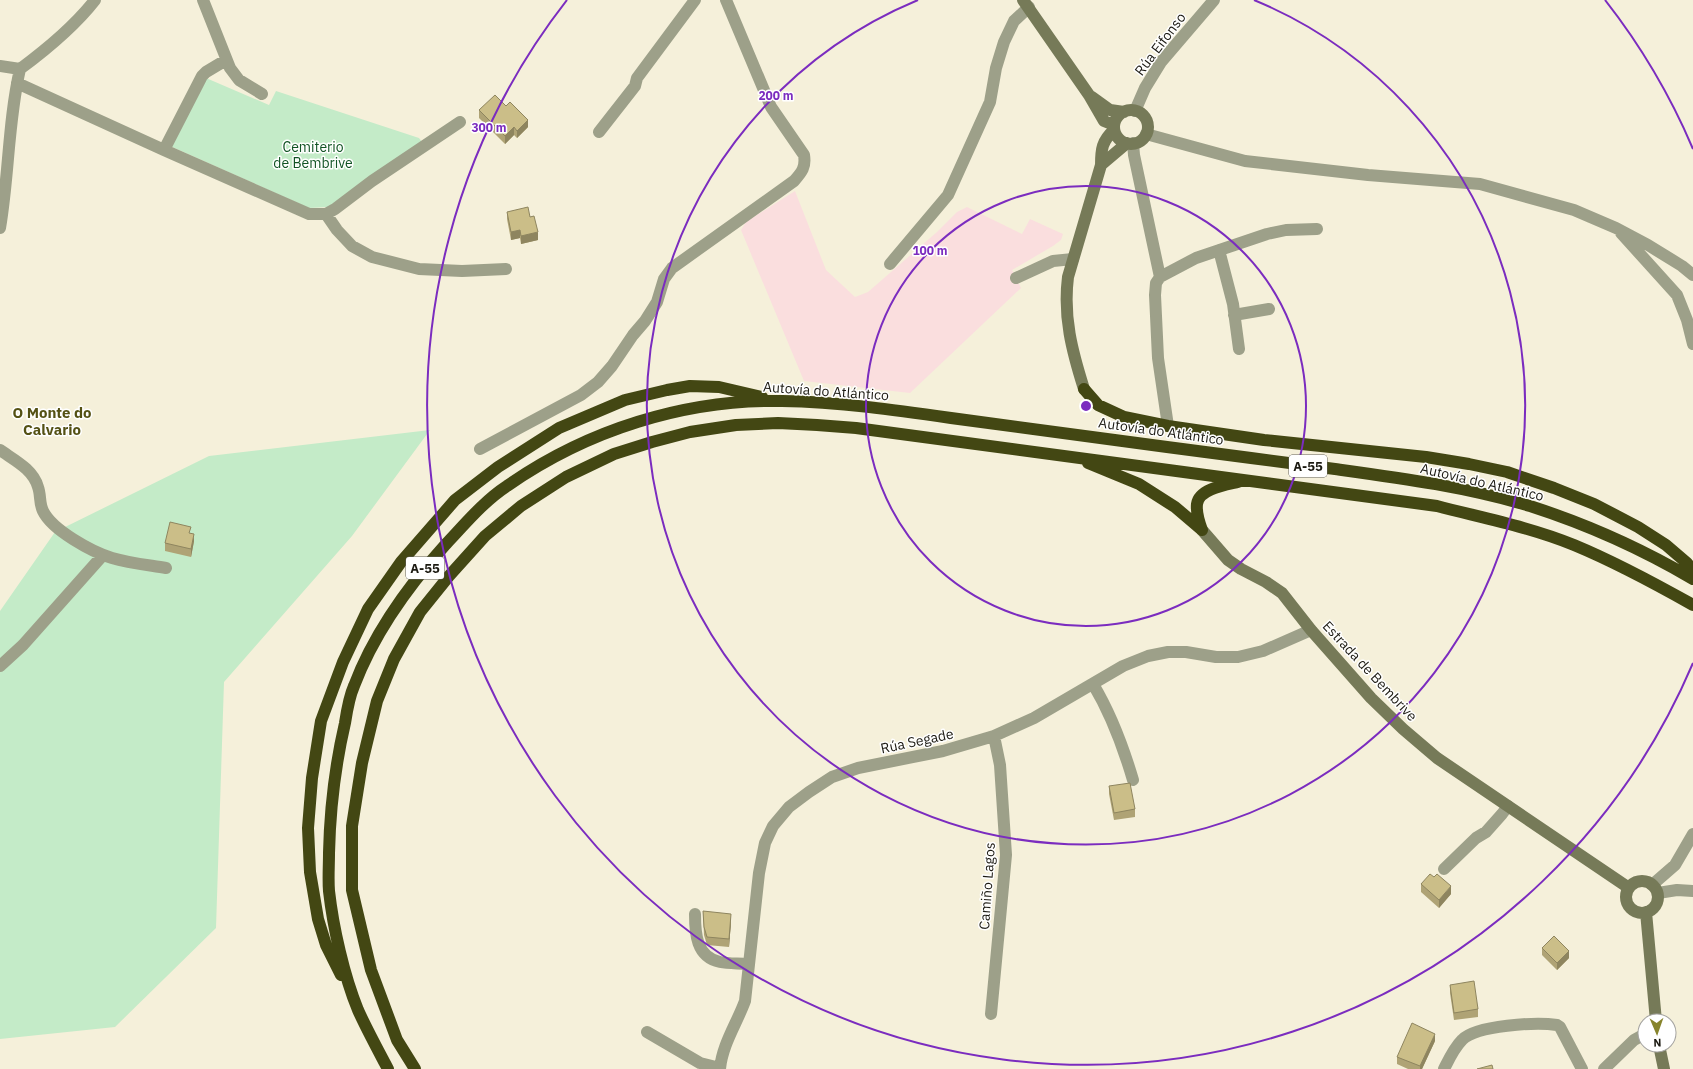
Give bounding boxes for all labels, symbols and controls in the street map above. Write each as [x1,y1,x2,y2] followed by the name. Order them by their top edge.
[1130,9,1190,79] street label: Rúa Eifonso
[758,88,794,103] text: 200 m
[471,120,507,135] text: 300 m
[273,138,353,172] park label: Cemiterio de Bembrive
[912,243,948,258] text: 100 m
[762,378,890,404] street label: Autovía do Atlántico
[1079,399,1093,413] centre of rings
[12,403,92,439] district label: O Monte do Calvario
[1097,413,1225,449] street label: Autovía do Atlántico
[1289,455,1327,477] road number: A-55
[1418,459,1546,505] street label: Autovía do Atlántico
[406,557,444,579] road number: A-55
[1319,617,1421,725] street label: Estrada de Bembrive
[879,724,955,758] street label: Rúa Segade
[975,842,999,930] street label: Camiño Lagos
[1637,1013,1677,1053] north arrow
[1653,1036,1662,1050] text: N

